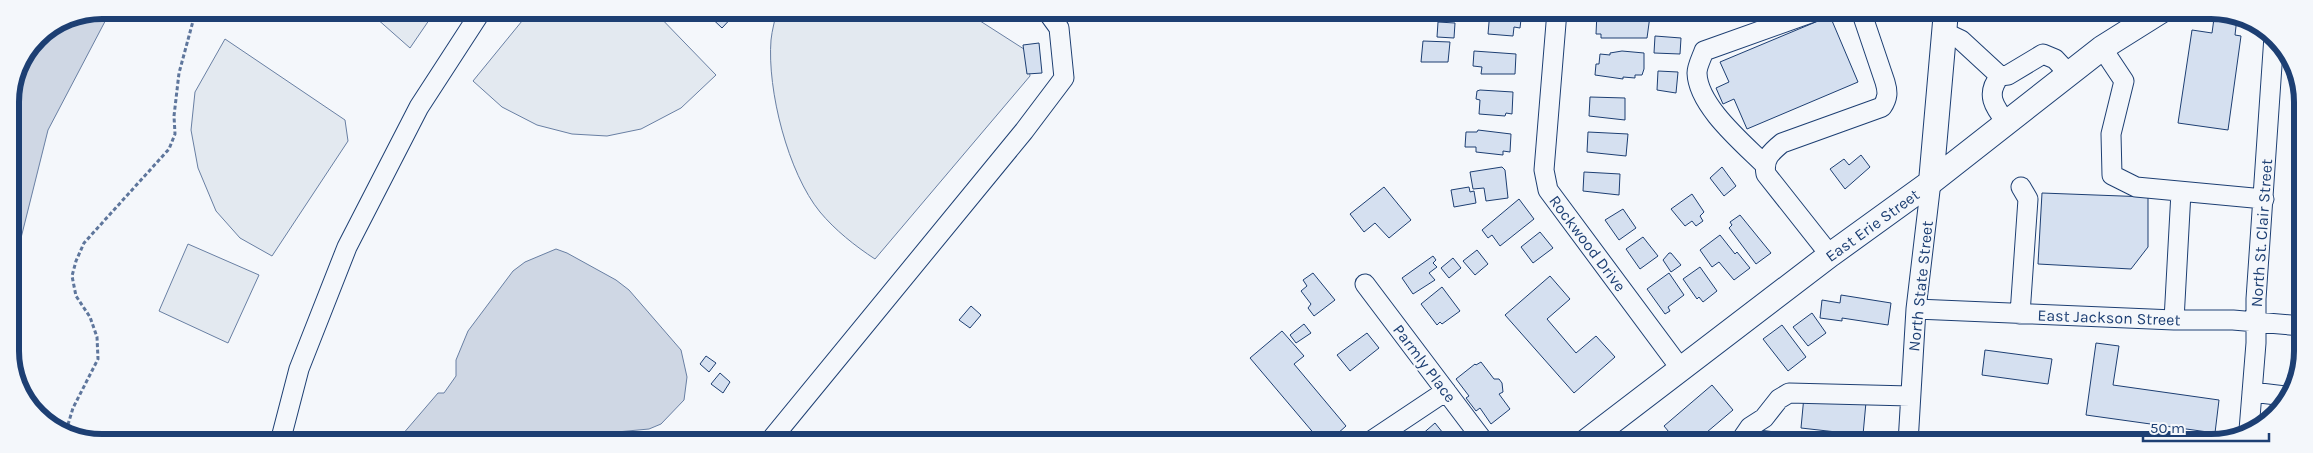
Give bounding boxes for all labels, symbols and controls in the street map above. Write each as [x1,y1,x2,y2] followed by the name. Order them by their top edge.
[2247,158,2276,308] street label: North St. Clair Street
[1822,185,1923,266] street label: East Erie Street
[1545,191,1630,295] street label: Rockwood Drive
[1904,220,1937,352] street label: North State Street
[2037,306,2181,329] street label: East Jackson Street
[1389,321,1460,406] street label: Parmly Place
[2143,410,2269,442] scale bar
[2150,419,2185,437] text: 50 m

